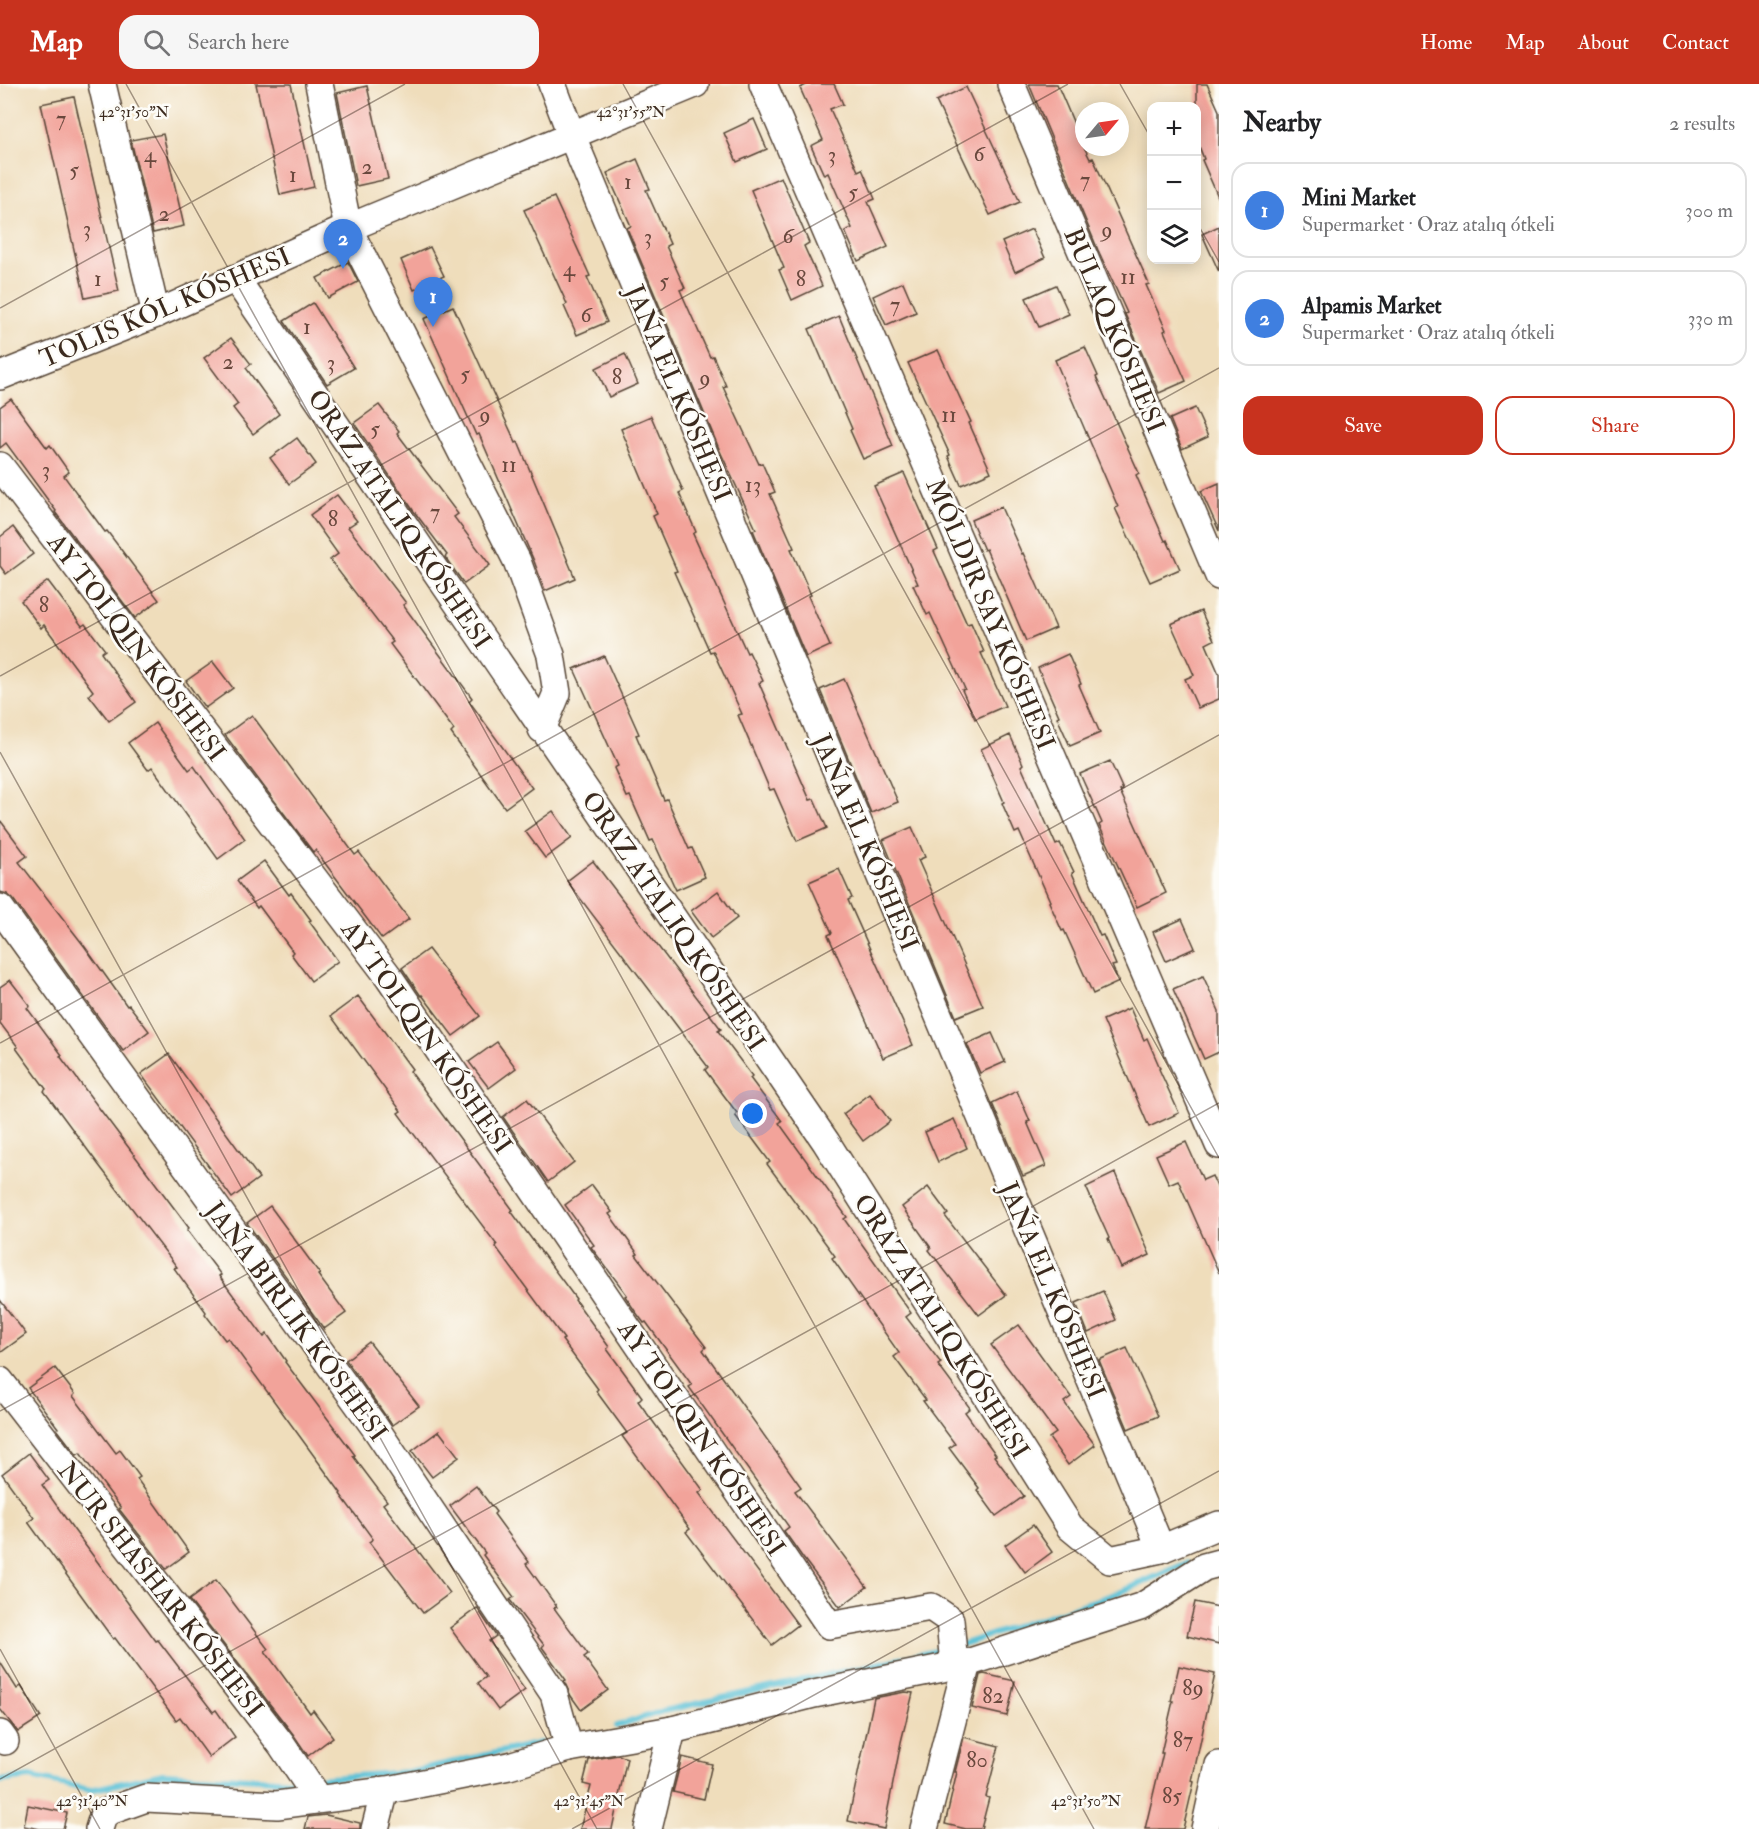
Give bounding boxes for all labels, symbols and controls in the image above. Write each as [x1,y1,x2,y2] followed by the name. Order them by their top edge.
[119,15,539,69] search box
[30,25,83,60] text: Map
[140,26,173,59] icon: search
[188,28,289,56] text: Search here
[1420,29,1472,56] text: Home
[1505,29,1545,56] text: Map
[1578,29,1629,56] text: About
[1662,29,1729,56] text: Contact
[1075,102,1129,156] north arrow
[1147,102,1201,264] map controls
[1147,102,1201,156] button: +
[99,103,170,122] text: 42°31'50"N
[596,103,666,122] text: 42°31'55"N
[56,105,66,133] house number: 7
[1243,107,1321,139] text: Nearby
[1669,111,1735,136] text: 2 results
[973,140,986,168] house number: 6
[144,141,157,169] house number: 4
[828,141,836,169] house number: 3
[361,153,373,181] house number: 2
[69,156,79,184] house number: 5
[1147,156,1201,210] button: −
[289,161,297,189] house number: 1
[1080,166,1090,194] house number: 7
[624,168,632,196] house number: 1
[848,178,858,206] house number: 5
[1302,184,1416,212] text: Mini Market
[1261,198,1268,223] text: 1
[1685,198,1733,223] text: 300 m
[158,200,170,228] house number: 2
[1147,210,1201,264] button: layers
[1302,212,1555,237] text: Supermarket · Oraz atalıq ótkeli
[83,215,91,243] house number: 3
[1099,216,1113,244] house number: 9
[324,220,362,269] pin: 2
[782,222,795,250] house number: 6
[1056,222,1174,438] street label: BULAQ KÓSHESI
[644,223,652,251] house number: 3
[34,239,296,375] street label: TOLIS KÓL KÓSHESI
[563,255,576,283] house number: 4
[1120,263,1136,291] house number: 11
[94,265,102,293] house number: 1
[796,265,806,293] house number: 8
[659,267,669,295] house number: 5
[414,278,452,327] pin: 1
[617,278,740,507] street label: JAŃA EL KÓSHESI
[890,291,900,319] house number: 7
[1302,292,1442,320] text: Alpamis Market
[580,301,593,329] house number: 6
[1259,306,1270,331] text: 2
[1688,306,1733,331] text: 330 m
[303,313,311,341] house number: 1
[1302,320,1555,345] text: Supermarket · Oraz atalıq ótkeli
[222,348,234,376] house number: 2
[327,349,335,377] house number: 3
[460,360,470,388] house number: 5
[612,363,622,391] house number: 8
[697,364,711,392] house number: 9
[300,383,500,655] street label: ORAZ ATALIQ KÓSHESI
[1243,396,1483,455] button: Save
[1495,396,1735,455] button: Share
[477,401,491,429] house number: 9
[941,401,957,429] house number: 11
[370,415,380,443] house number: 5
[501,451,517,479] house number: 11
[42,456,50,484] house number: 3
[745,471,761,499] house number: 13
[918,473,1064,755] street label: MÓLDIR SAY KÓSHESI
[430,498,440,526] house number: 7
[328,505,338,533] house number: 8
[39,525,234,768] street label: AY TOLQIN KÓSHESI
[39,591,49,619] house number: 8
[804,727,927,956] street label: JAŃA EL KÓSHESI
[574,785,774,1057] street label: ORAZ ATALIQ KÓSHESI
[333,913,520,1160] street label: AY TOLQIN KÓSHESI
[738,1099,767,1128] your location
[991,1175,1114,1404] street label: JAŃA EL KÓSHESI
[846,1187,1038,1465] street label: ORAZ ATALIQ KÓSHESI
[198,1193,396,1448] street label: JAŃA BIRLIK KÓSHESI
[610,1313,794,1562] street label: AY TOLQIN KÓSHESI
[50,1454,272,1724] street label: NUR SHASHAR KÓSHESI
[1182,1674,1204,1702] house number: 89
[982,1682,1004,1710] house number: 82
[1173,1726,1193,1754] house number: 87
[966,1746,988,1774] house number: 80
[1162,1782,1182,1810] house number: 85
[56,1792,128,1811] text: 42°31'40"N
[554,1792,625,1811] text: 42°31'45"N
[1051,1792,1122,1811] text: 42°31'50"N

